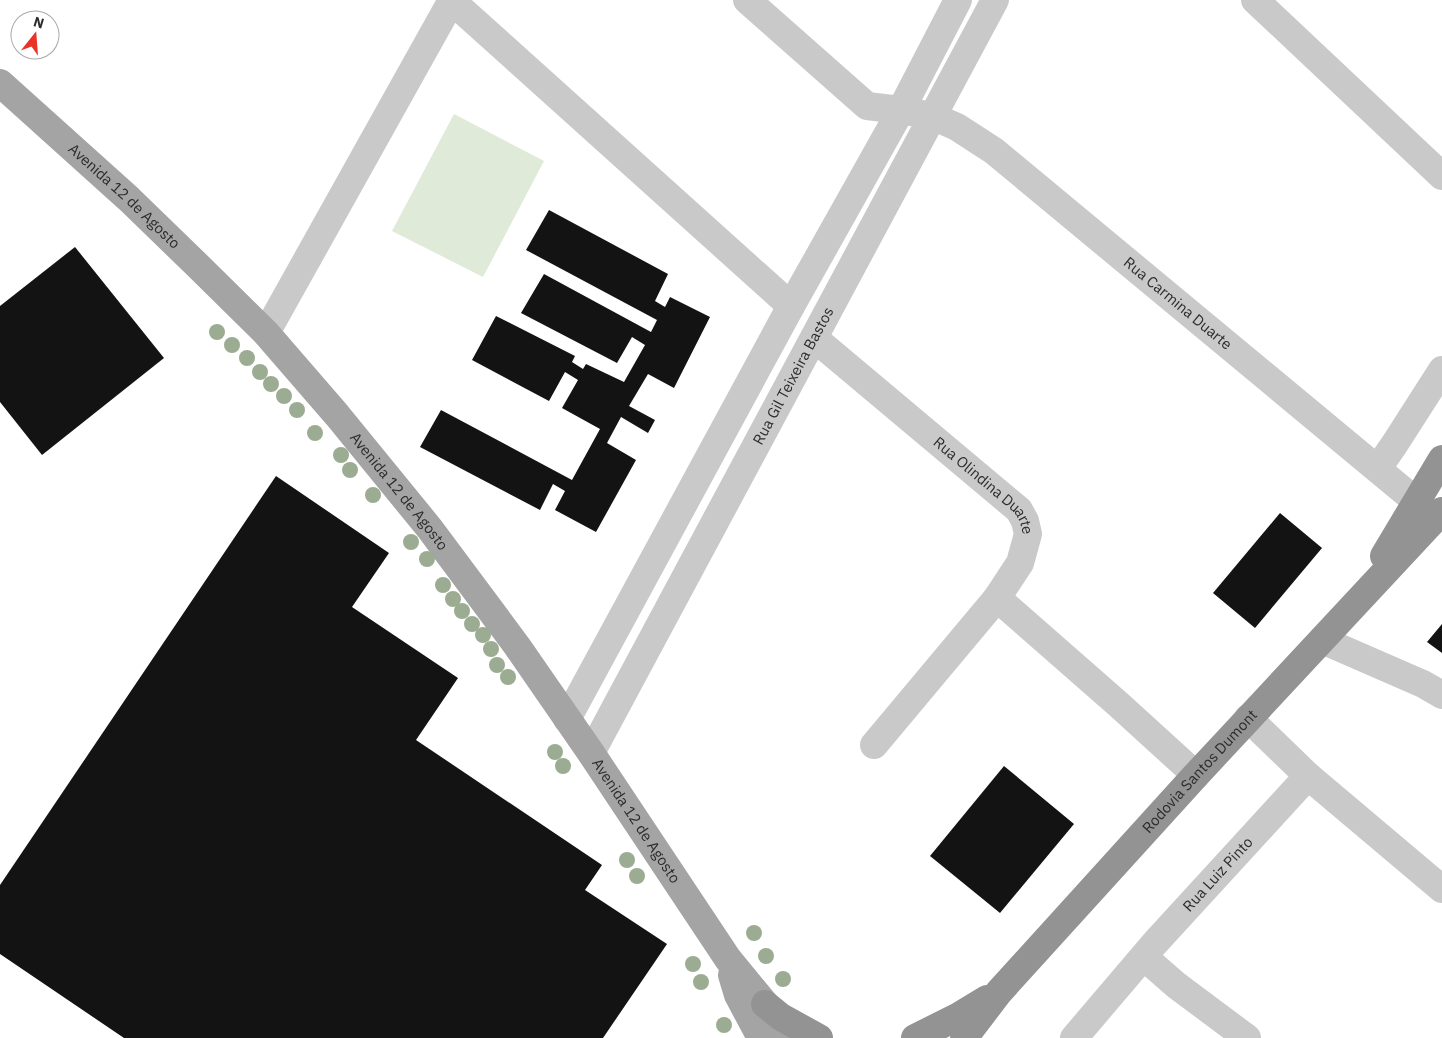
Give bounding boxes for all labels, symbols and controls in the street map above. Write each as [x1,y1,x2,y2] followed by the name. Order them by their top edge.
[10,10,60,60] north arrow
[31,12,46,33] text: N
[65,139,184,253] street label: Avenida 12 de Agosto
[1120,253,1236,353] street label: Rua Carmina Duarte
[748,303,838,448] street label: Rua Gil Teixeira Bastos
[346,428,453,554] street label: Avenida 12 de Agosto
[930,432,1038,536] street label: Rua Olindina Duarte
[1138,705,1261,837] street label: Rodovia Santos Dumont
[588,754,685,887] street label: Avenida 12 de Agosto
[1178,833,1257,915] street label: Rua Luiz Pinto

